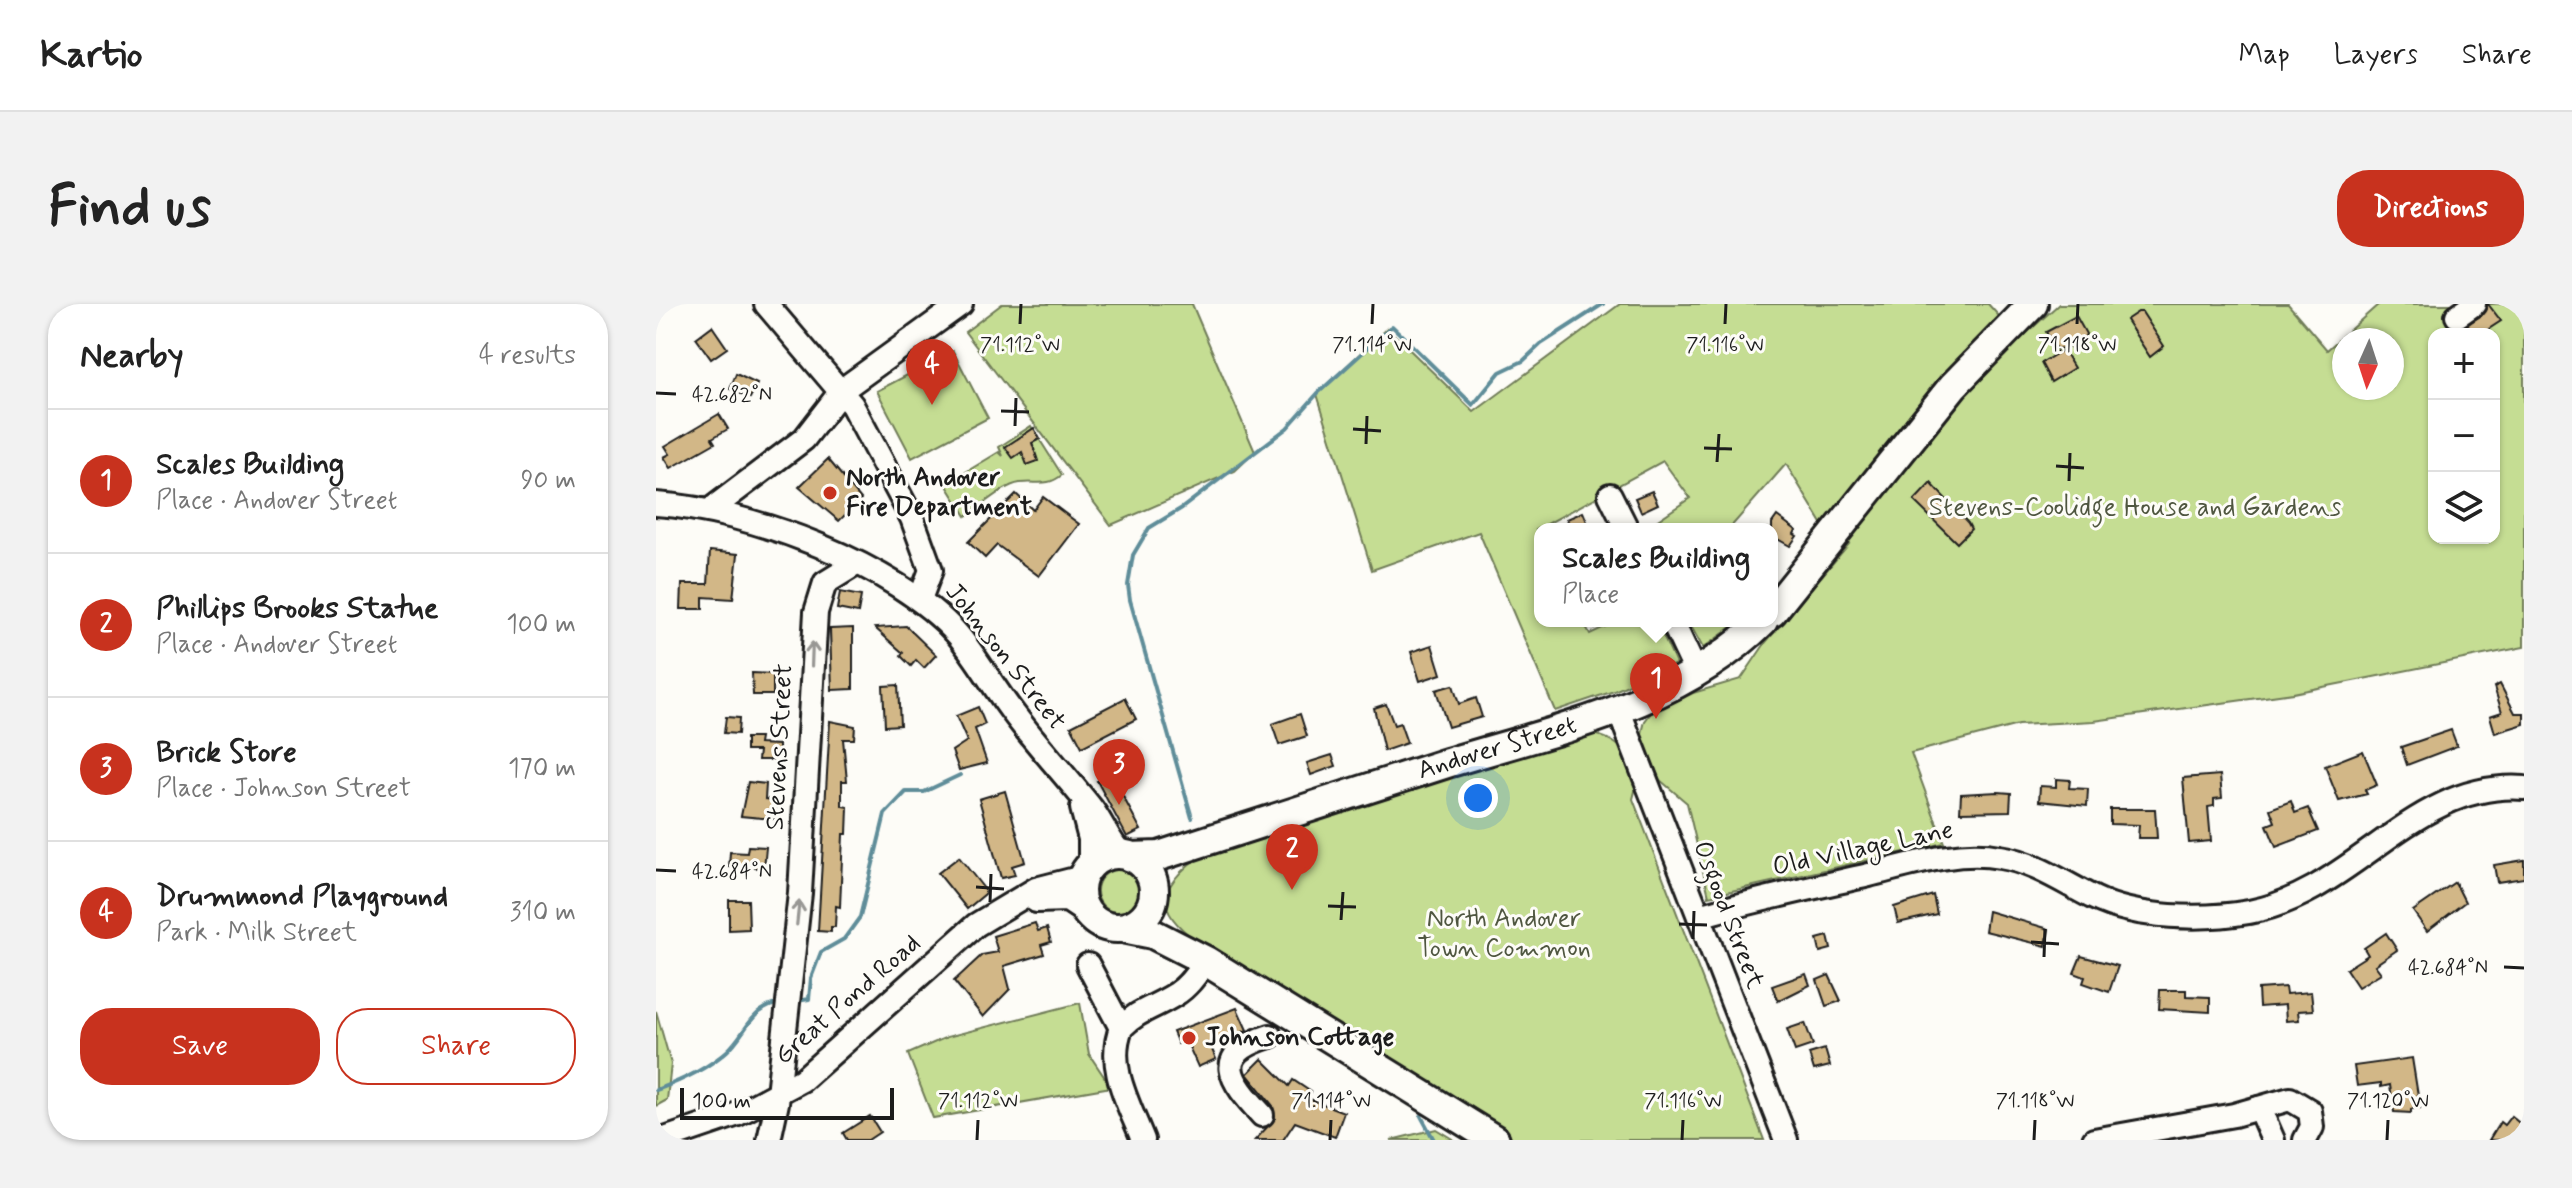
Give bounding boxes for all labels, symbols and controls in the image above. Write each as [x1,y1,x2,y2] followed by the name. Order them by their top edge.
[40,31,143,80] text: Kartio
[2239,37,2290,74] text: Map
[2334,37,2418,74] text: Layers
[2462,37,2532,74] text: Share
[2337,170,2524,247] button: Directions
[48,172,211,245] text: Find us
[2332,328,2404,400] north arrow
[2428,328,2500,544] map controls
[2428,328,2500,400] button: +
[980,332,1060,359] text: 71.112°W
[1332,332,1412,359] text: 71.114°W
[1686,332,1764,359] text: 71.116°W
[2038,332,2116,359] text: 71.118°W
[80,334,184,379] text: Nearby
[479,339,576,373] text: 4 results
[906,339,958,405] pin: 4
[692,382,772,409] text: 42.682°N
[2428,400,2500,472] button: −
[156,445,344,484] text: Scales Building
[846,461,1032,525] place label: North Andover Fire Department
[100,464,112,498] text: 1
[521,464,576,498] text: 90 m
[2428,472,2500,544] button: layers
[156,484,397,518] text: Place · Andover Street
[821,484,839,502] marker: North Andover Fire Department
[1929,491,2341,528] park label: Stevens-Coolidge House and Gardens
[1534,523,1778,627] popup
[1562,539,1750,578] text: Scales Building
[937,576,1073,738] street label: Johnson Street
[1562,578,1619,612] text: Place
[156,589,438,628] text: Phillips Brooks Statue
[100,608,112,642] text: 2
[506,608,576,642] text: 100 m
[156,628,397,662] text: Place · Andover Street
[805,641,820,668] one-way arrow
[1630,653,1682,719] pin: 1
[759,663,801,831] street label: Stevens Street
[1413,708,1581,788] street label: Andover Street
[156,733,297,772] text: Brick Store
[1093,739,1145,805] pin: 3
[100,752,112,786] text: 3
[508,752,576,786] text: 170 m
[156,772,411,806] text: Place · Johnson Street
[1458,778,1498,818] your location
[1770,813,1957,887] street label: Old Village Lane
[1266,824,1318,890] pin: 2
[1681,836,1772,995] street label: Osgood Street
[692,859,772,886] text: 42.684°N
[156,877,448,916] text: Drummond Playground
[98,896,114,930] text: 4
[510,896,576,930] text: 310 m
[791,900,806,927] one-way arrow
[1417,902,1591,966] park label: North Andover Town Common
[156,916,357,950] text: Park · Milk Street
[768,927,928,1073] street label: Great Pond Road
[2408,955,2488,982] text: 42.684°N
[80,1008,320,1085] button: Save
[336,1008,576,1085] button: Share
[1205,1021,1394,1056] place label: Johnson Cottage
[1180,1029,1198,1047] marker: Johnson Cottage
[680,1084,894,1120] scale bar
[692,1088,751,1116] text: 100 m
[938,1088,1018,1115] text: 71.112°W
[1291,1088,1371,1115] text: 71.114°W
[1644,1088,1722,1115] text: 71.116°W
[1996,1088,2074,1115] text: 71.118°W
[2347,1088,2429,1115] text: 71.120°W

